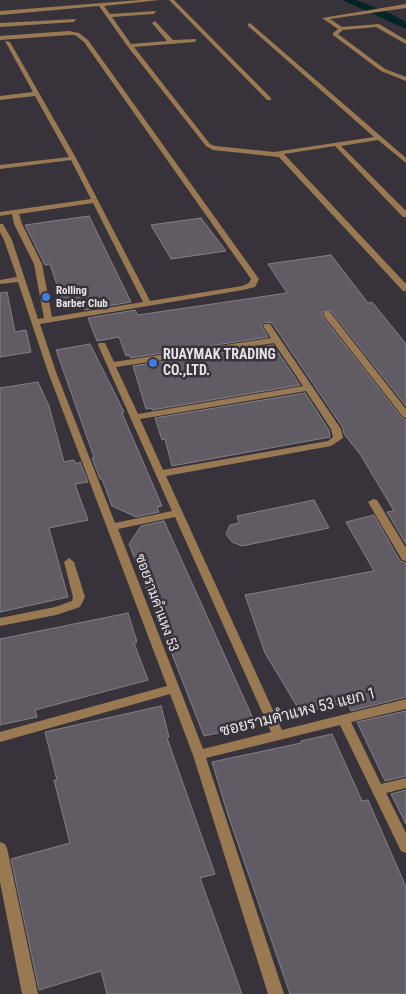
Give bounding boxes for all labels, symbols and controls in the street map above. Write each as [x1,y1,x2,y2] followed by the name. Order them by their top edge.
[56,284,108,310] place label: Rolling Barber Club
[40,291,52,303] marker: Rolling Barber Club
[163,347,276,380] place label: RUAYMAK TRADING CO.,LTD.
[147,357,159,369] marker: RUAYMAK TRADING CO.,LTD.
[131,552,181,654] street label: ซอยรามคำแหง 53
[218,684,378,742] street label: ซอยรามคำแหง 53 แยก 1

